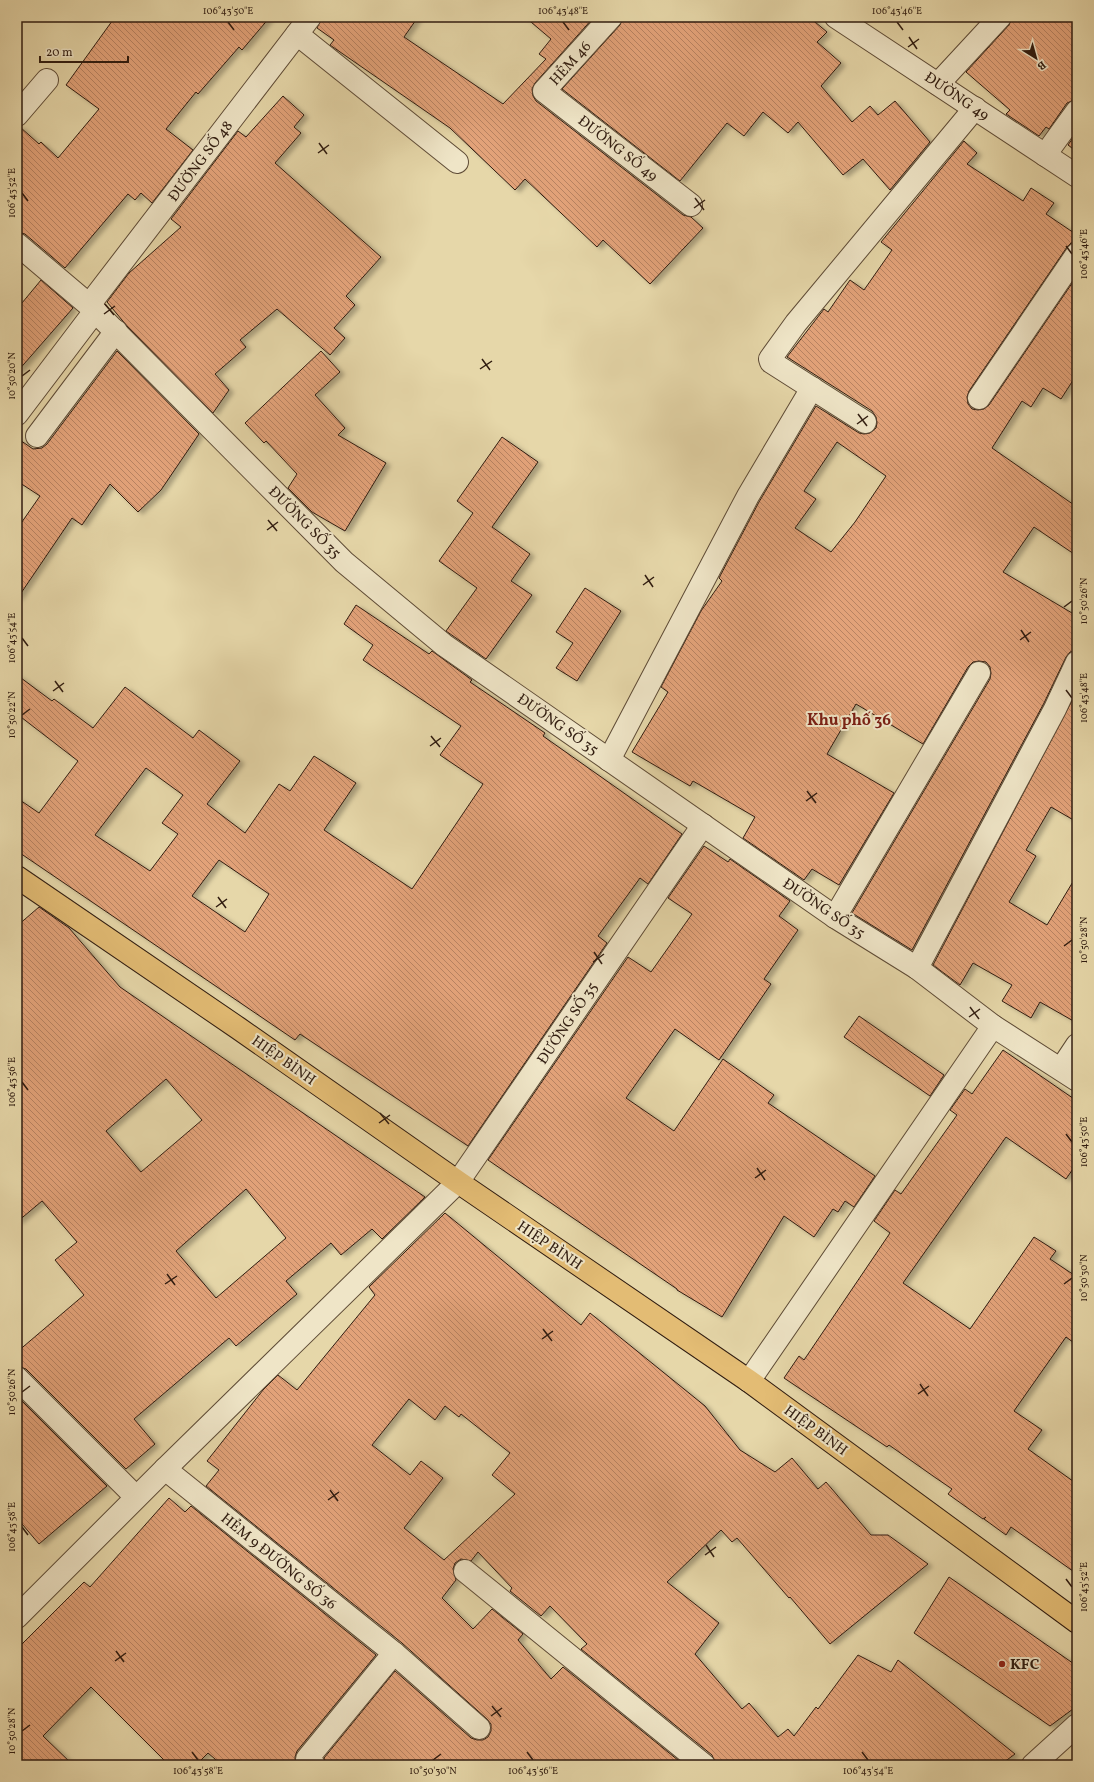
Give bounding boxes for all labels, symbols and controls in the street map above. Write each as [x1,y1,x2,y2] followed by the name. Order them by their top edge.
[203,4,253,18] text: 106°43'50"E
[538,4,588,18] text: 106°43'48"E
[872,4,922,18] text: 106°43'46"E
[545,37,597,91] street label: HẺM 46
[40,38,128,64] scale bar
[1016,38,1056,78] north arrow
[46,45,73,61] text: 20 m
[1034,57,1049,73] text: B
[919,68,993,127] street label: ĐƯỜNG 49
[573,110,662,187] street label: ĐƯỜNG SỐ 49
[163,116,239,207] street label: ĐƯỜNG SỐ 48
[5,168,19,218] text: 106°43'52"E
[1077,229,1091,279] text: 106°43'46"E
[5,352,19,400] text: 10°50'20"N
[263,481,346,564] street label: ĐƯỜNG SỐ 35
[1077,577,1091,625] text: 10°50'26"N
[5,613,19,663] text: 106°43'54"E
[1077,673,1091,723] text: 106°43'48"E
[512,689,603,761] street label: ĐƯỜNG SỐ 35
[5,691,19,739] text: 10°50'22"N
[807,710,891,732] district label: Khu phố 36
[778,873,869,945] street label: ĐƯỜNG SỐ 35
[1077,916,1091,964] text: 10°50'28"N
[532,978,604,1069] street label: ĐƯỜNG SỐ 35
[247,1031,320,1091] street label: HIỆP BÌNH
[5,1057,19,1107] text: 106°43'56"E
[1077,1117,1091,1167] text: 106°43'50"E
[512,1217,586,1276] street label: HIỆP BÌNH
[1077,1254,1091,1302] text: 10°50'30"N
[5,1368,19,1416] text: 10°50'26"N
[779,1401,851,1462] street label: HIỆP BÌNH
[5,1502,19,1552] text: 106°43'58"E
[216,1508,341,1616] street label: HẺM 9 ĐƯỜNG SỐ 36
[1077,1562,1091,1612] text: 106°43'52"E
[1010,1655,1040,1676] place label: KFC
[997,1659,1007,1669] marker: KFC
[5,1707,19,1755] text: 10°50'28"N
[173,1764,223,1778] text: 106°43'58"E
[409,1764,457,1778] text: 10°50'30"N
[508,1764,558,1778] text: 106°43'56"E
[843,1764,893,1778] text: 106°43'54"E

